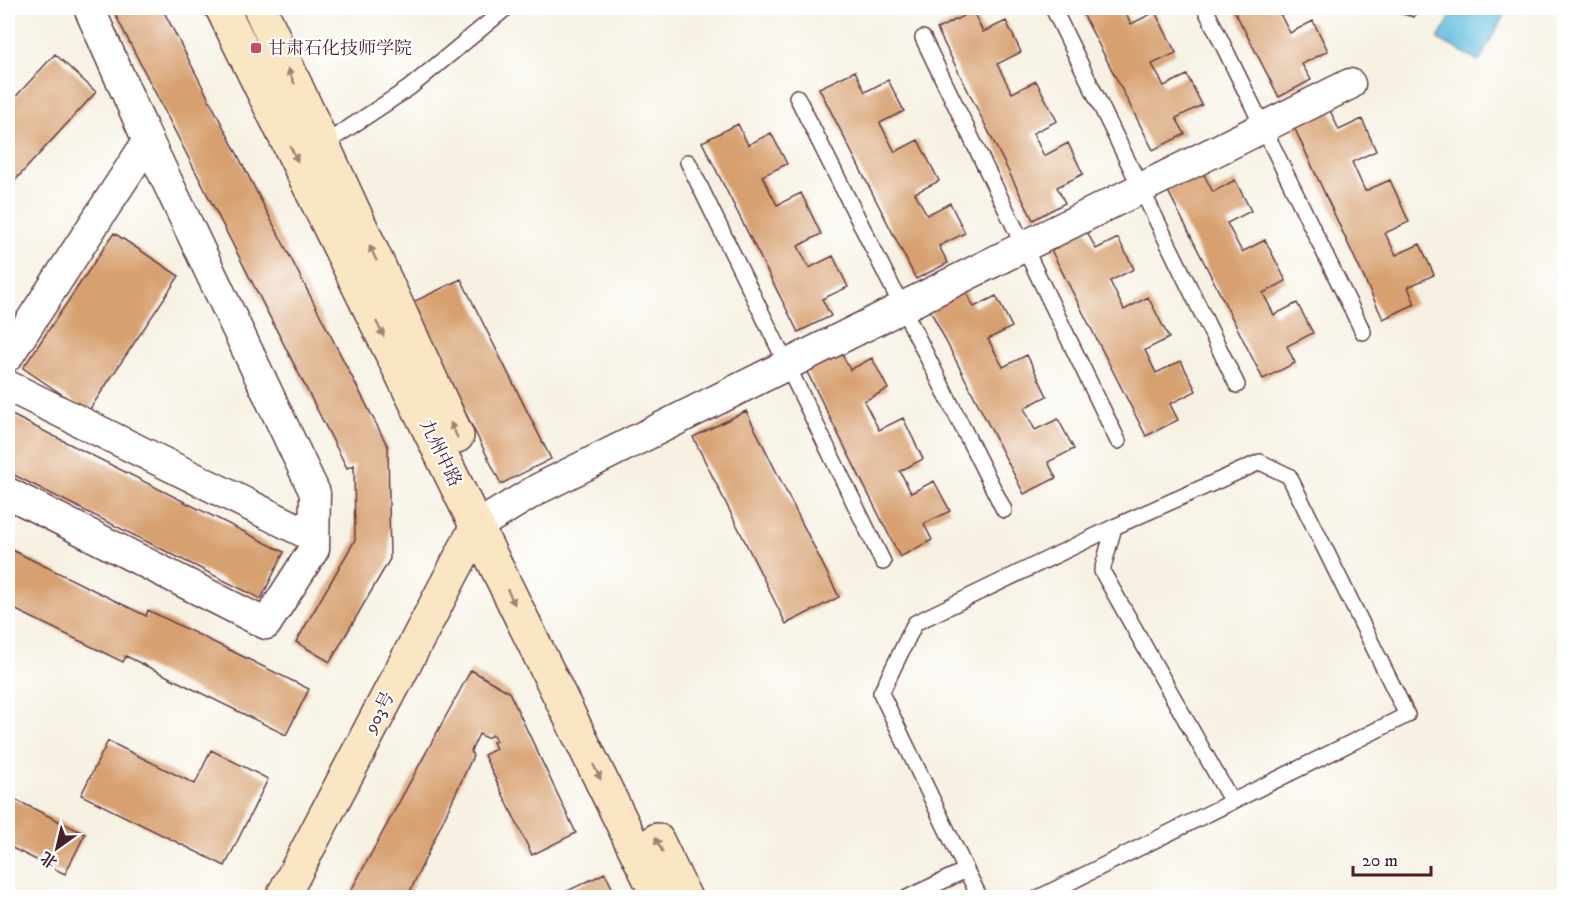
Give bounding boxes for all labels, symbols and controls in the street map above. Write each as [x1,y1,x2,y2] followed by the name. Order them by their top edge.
[268,38,412,60] place label: 甘肃石化技师学院
[249,41,263,55] marker: 甘肃石化技师学院
[286,66,296,84] one-way arrow
[289,146,299,163] one-way arrow
[368,244,377,261] one-way arrow
[375,321,384,338] one-way arrow
[414,416,466,491] street label: 九州中路
[449,421,458,439] one-way arrow
[506,589,516,606] one-way arrow
[360,688,400,738] street label: 903号
[593,764,602,781] one-way arrow
[27,818,87,878] north arrow
[654,837,664,854] one-way arrow
[1353,839,1431,877] scale bar
[37,847,61,872] text: 北
[1362,850,1398,872] text: 20 m

